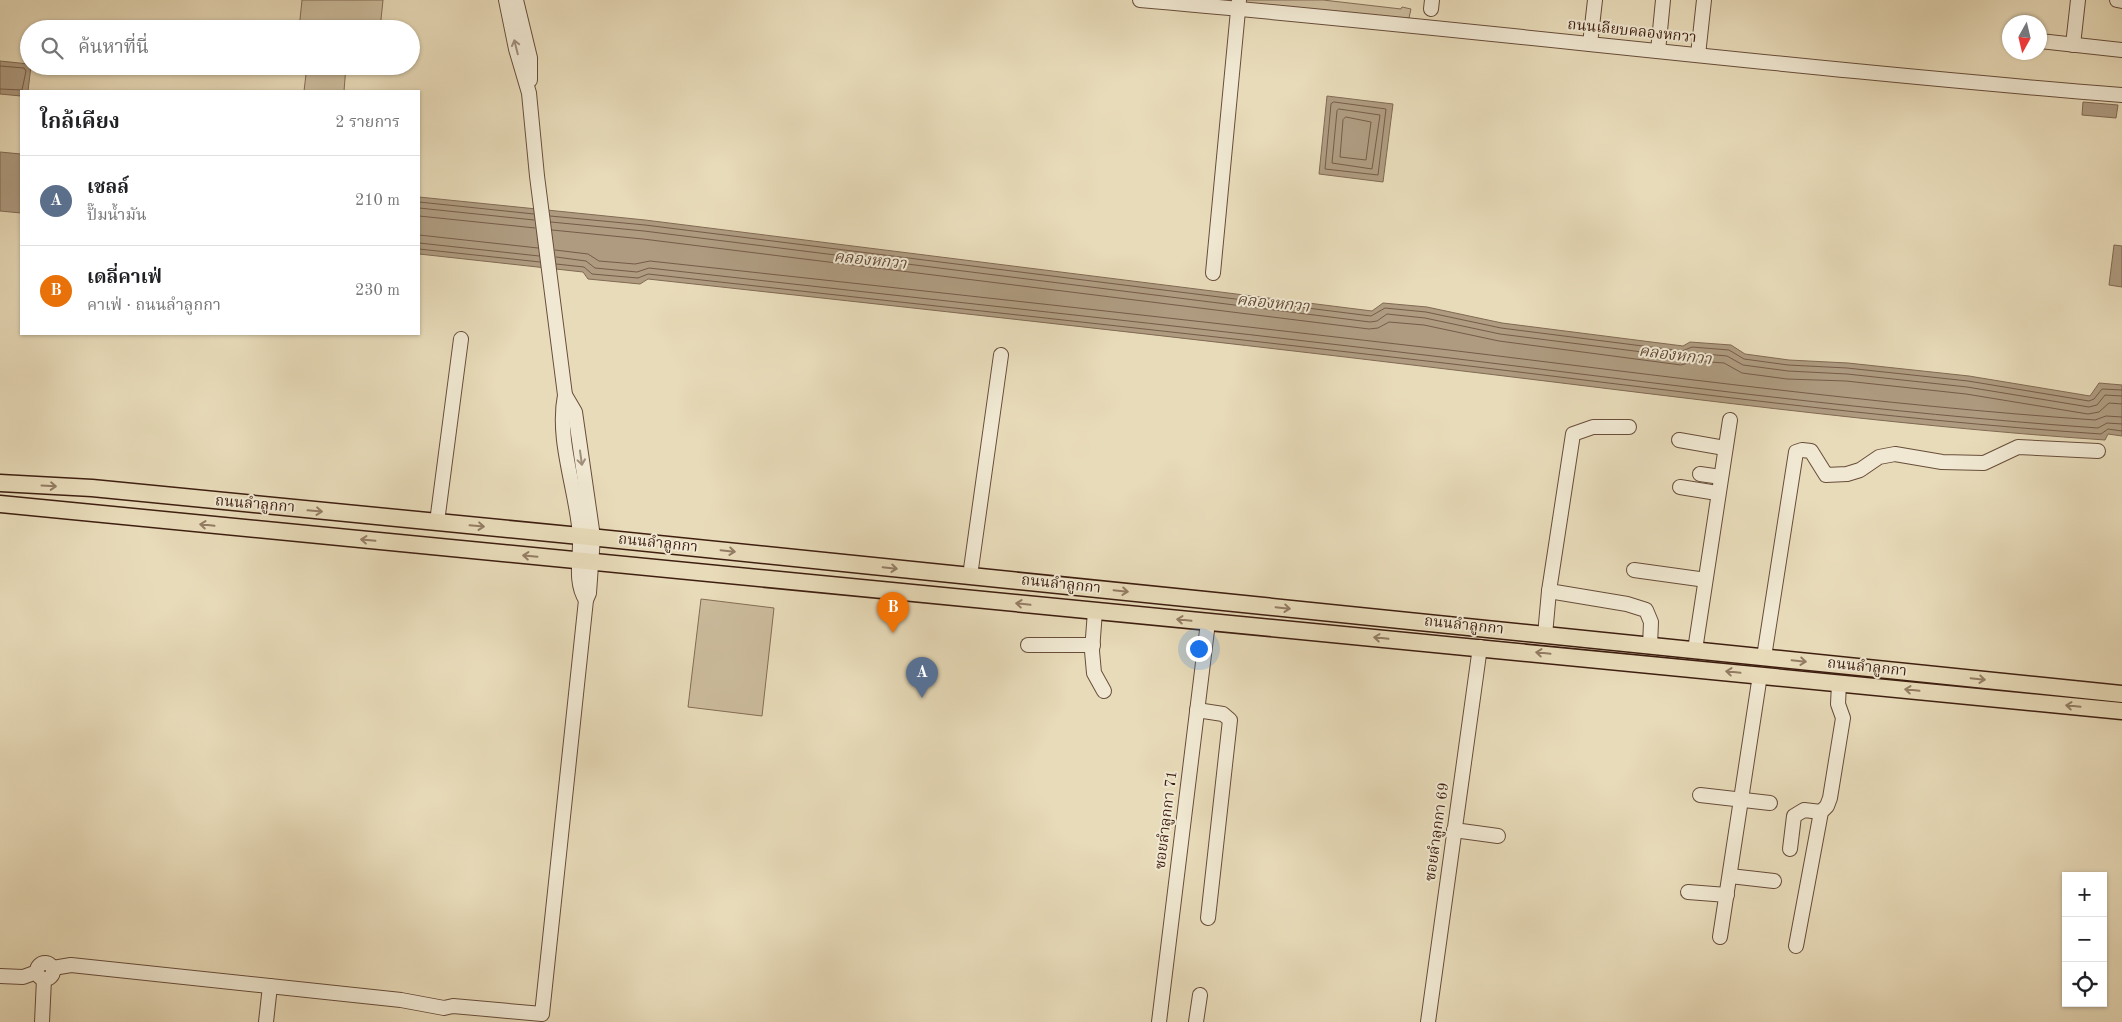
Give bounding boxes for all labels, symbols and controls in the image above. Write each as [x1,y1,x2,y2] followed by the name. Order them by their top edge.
[1567,15,1698,46] street label: ถนนเลียบคลองหกวา
[2002,15,2047,60] north arrow
[20,20,420,75] search box
[38,34,66,62] icon: search
[78,39,149,58] text: ค้นหาที่นี่
[511,40,520,56] one-way arrow
[40,112,120,133] text: ใกล้เคียง
[335,115,400,131] text: 2 รายการ
[87,179,129,198] text: เชลล์
[50,193,62,209] text: A
[355,193,400,209] text: 210 m
[87,208,146,224] text: ปั๊มน้ำมัน
[833,249,908,273] water label: คลองหกวา
[87,269,162,288] text: เดลี่คาเฟ่
[50,283,62,299] text: B
[355,283,400,299] text: 230 m
[1236,292,1311,316] water label: คลองหกวา
[87,298,221,314] text: คาเฟ่ · ถนนลำลูกกา
[1638,344,1713,369] water label: คลองหกวา
[576,450,586,466] one-way arrow
[40,481,56,490] one-way arrow
[214,491,296,517] street label: ถนนลำลูกกา
[307,506,323,516] one-way arrow
[199,520,215,530] one-way arrow
[468,521,484,531] one-way arrow
[617,529,699,557] street label: ถนนลำลูกกา
[361,535,377,545] one-way arrow
[720,546,736,556] one-way arrow
[522,551,538,561] one-way arrow
[882,563,898,573] one-way arrow
[1020,570,1102,598] street label: ถนนลำลูกกา
[1113,586,1129,596] one-way arrow
[877,592,909,633] pin: B
[1015,599,1031,608] one-way arrow
[1275,603,1291,613] one-way arrow
[1423,611,1505,639] street label: ถนนลำลูกกา
[1177,615,1193,624] one-way arrow
[1373,634,1389,643] one-way arrow
[1186,636,1212,662] your location
[1535,649,1551,658] one-way arrow
[1826,653,1908,681] street label: ถนนลำลูกกา
[1791,656,1807,666] one-way arrow
[906,657,938,698] pin: A
[1725,667,1741,677] one-way arrow
[1970,674,1986,684] one-way arrow
[1904,685,1920,695] one-way arrow
[2066,701,2082,711] one-way arrow
[1151,769,1181,870] street label: ซอยลำลูกกา 71
[1421,781,1453,882] street label: ซอยลำลูกกา 69
[2062,872,2107,1007] map controls
[2062,872,2107,917] button: +
[2062,917,2107,962] button: −
[2062,962,2107,1007] button: locate

